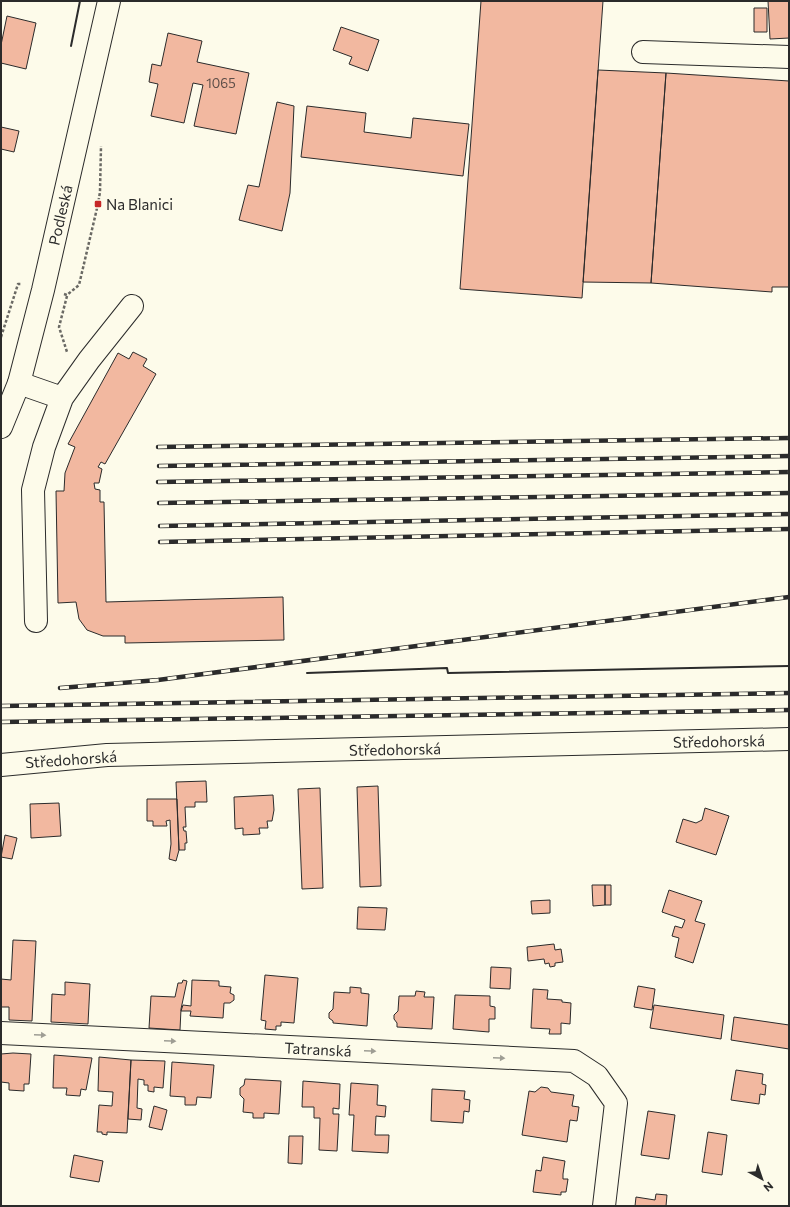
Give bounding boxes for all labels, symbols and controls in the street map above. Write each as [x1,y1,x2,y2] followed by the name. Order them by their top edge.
[206,75,236,91] house number: 1065
[44,183,76,247] street label: Podleská
[106,195,173,213] place label: Na Blanici
[93,199,103,209] marker: Na Blanici
[673,731,765,751] street label: Středohorská
[349,739,441,759] street label: Středohorská
[24,747,118,771] street label: Středohorská
[34,1032,47,1038] one-way arrow
[164,1038,176,1045] one-way arrow
[284,1038,352,1060] street label: Tatranská
[364,1048,376,1055] one-way arrow
[493,1054,505,1061] one-way arrow
[742,1159,782,1199] north arrow
[761,1179,776,1195] text: N

